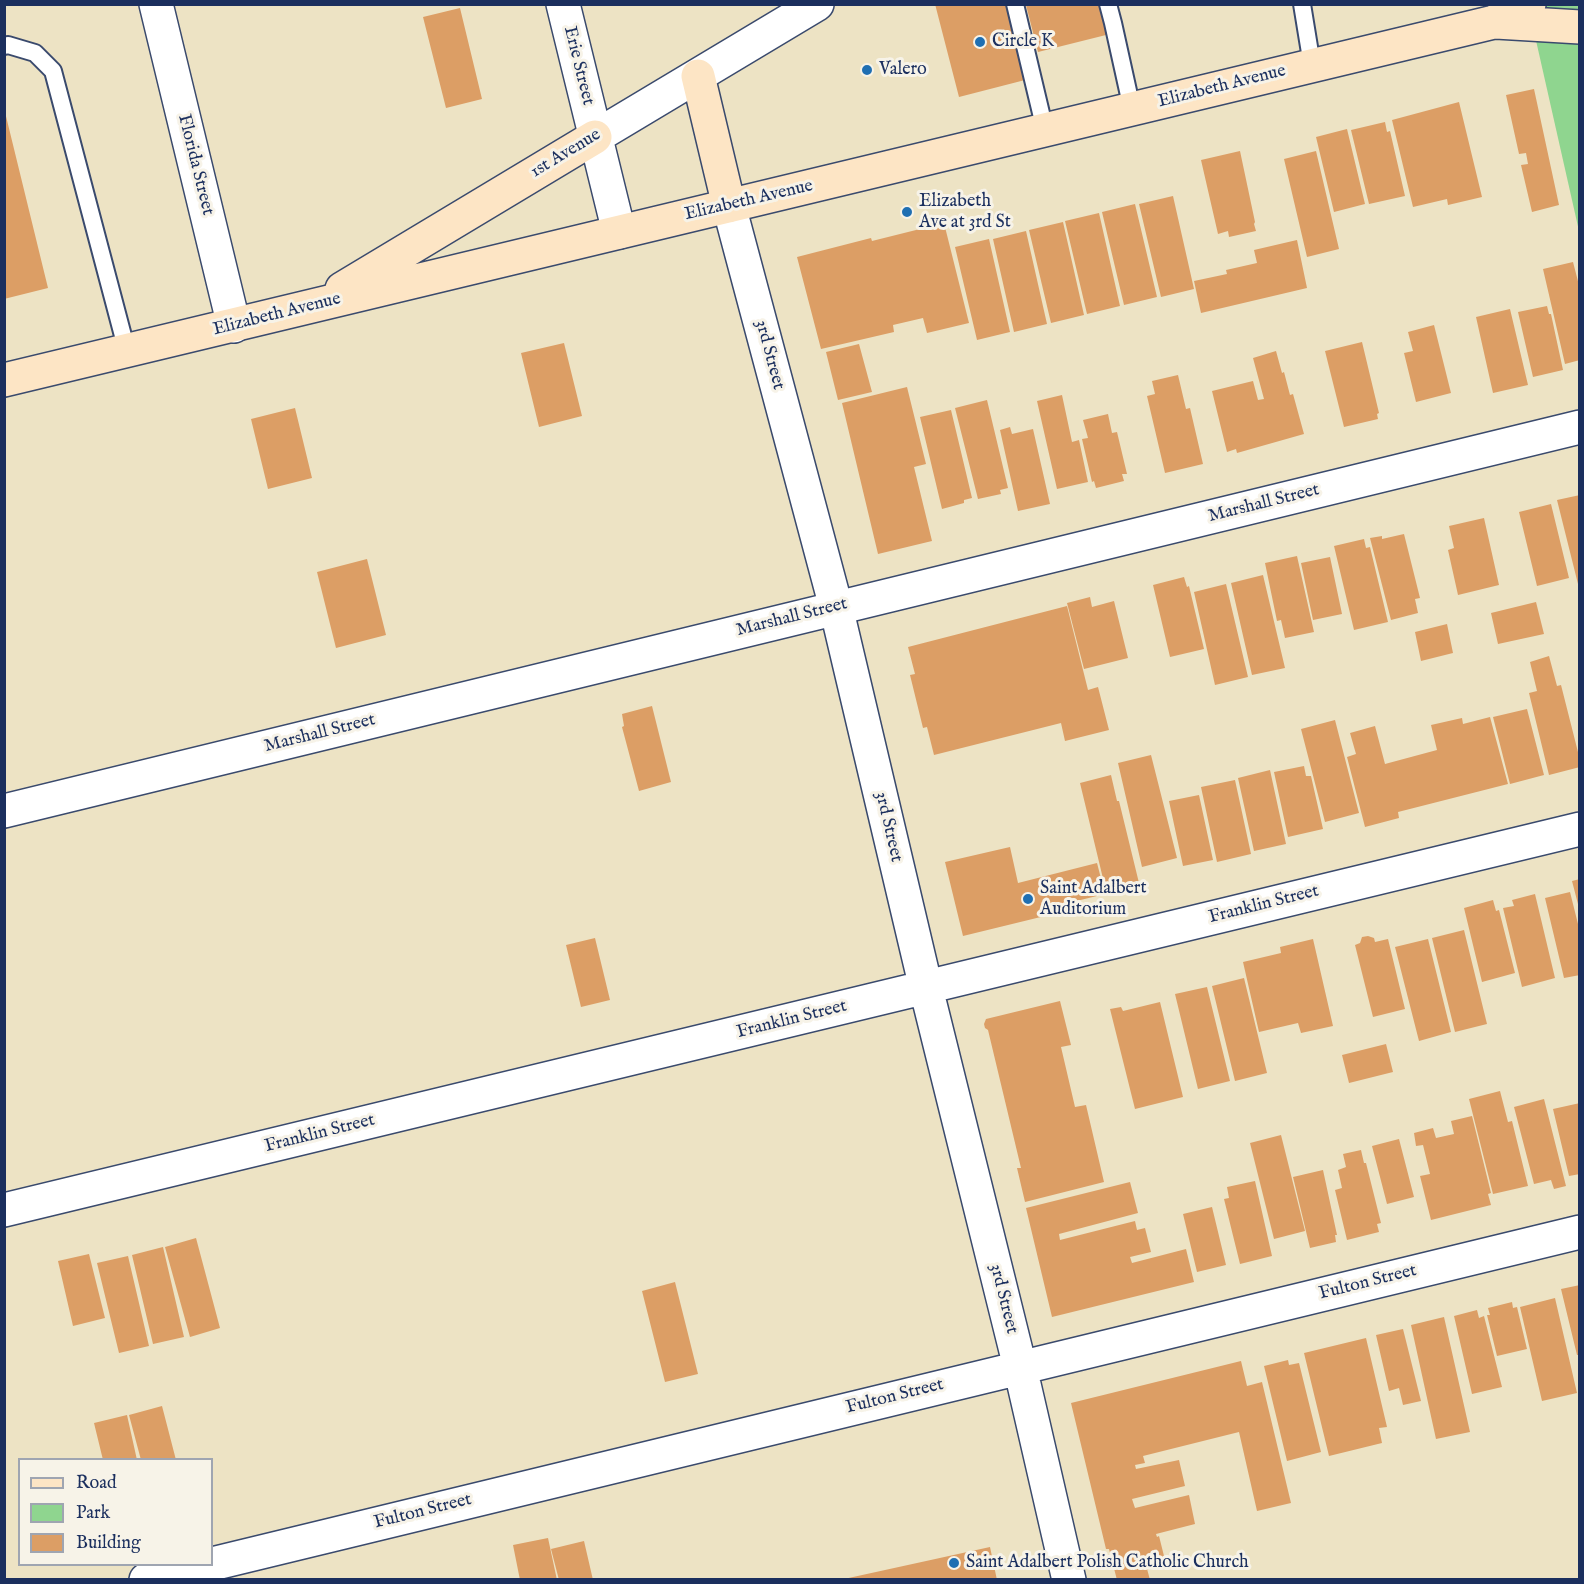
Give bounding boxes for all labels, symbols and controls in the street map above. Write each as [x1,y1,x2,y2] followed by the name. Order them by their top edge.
[558,24,598,108] street label: Erie Street
[992,31,1054,53] place label: Circle K
[973,35,987,49] marker: Circle K
[879,59,927,81] place label: Valero
[1156,61,1288,113] street label: Elizabeth Avenue
[860,63,874,77] marker: Valero
[172,112,218,218] street label: Florida Street
[527,125,605,183] street label: 1st Avenue
[683,176,815,226] street label: Elizabeth Avenue
[919,191,1011,234] place label: Elizabeth Ave at 3rd St
[900,205,914,219] marker: Elizabeth Ave at 3rd St
[211,289,343,341] street label: Elizabeth Avenue
[749,318,789,392] street label: 3rd Street
[1206,480,1322,528] street label: Marshall Street
[734,594,850,642] street label: Marshall Street
[262,710,378,758] street label: Marshall Street
[869,790,907,864] street label: 3rd Street
[1040,878,1147,920] place label: Saint Adalbert Auditorium
[1207,881,1321,929] street label: Franklin Street
[1021,892,1035,906] marker: Saint Adalbert Auditorium
[735,996,849,1044] street label: Franklin Street
[263,1110,377,1158] street label: Franklin Street
[1317,1260,1419,1306] street label: Fulton Street
[984,1262,1022,1336] street label: 3rd Street
[844,1374,946,1420] street label: Fulton Street
[18,1458,213,1566] legend
[76,1472,117,1495] text: Road
[372,1489,474,1535] street label: Fulton Street
[76,1502,110,1525] text: Park
[76,1532,141,1555] text: Building
[966,1552,1249,1574] place label: Saint Adalbert Polish Catholic Church
[947,1556,961,1570] marker: Saint Adalbert Polish Catholic Church

